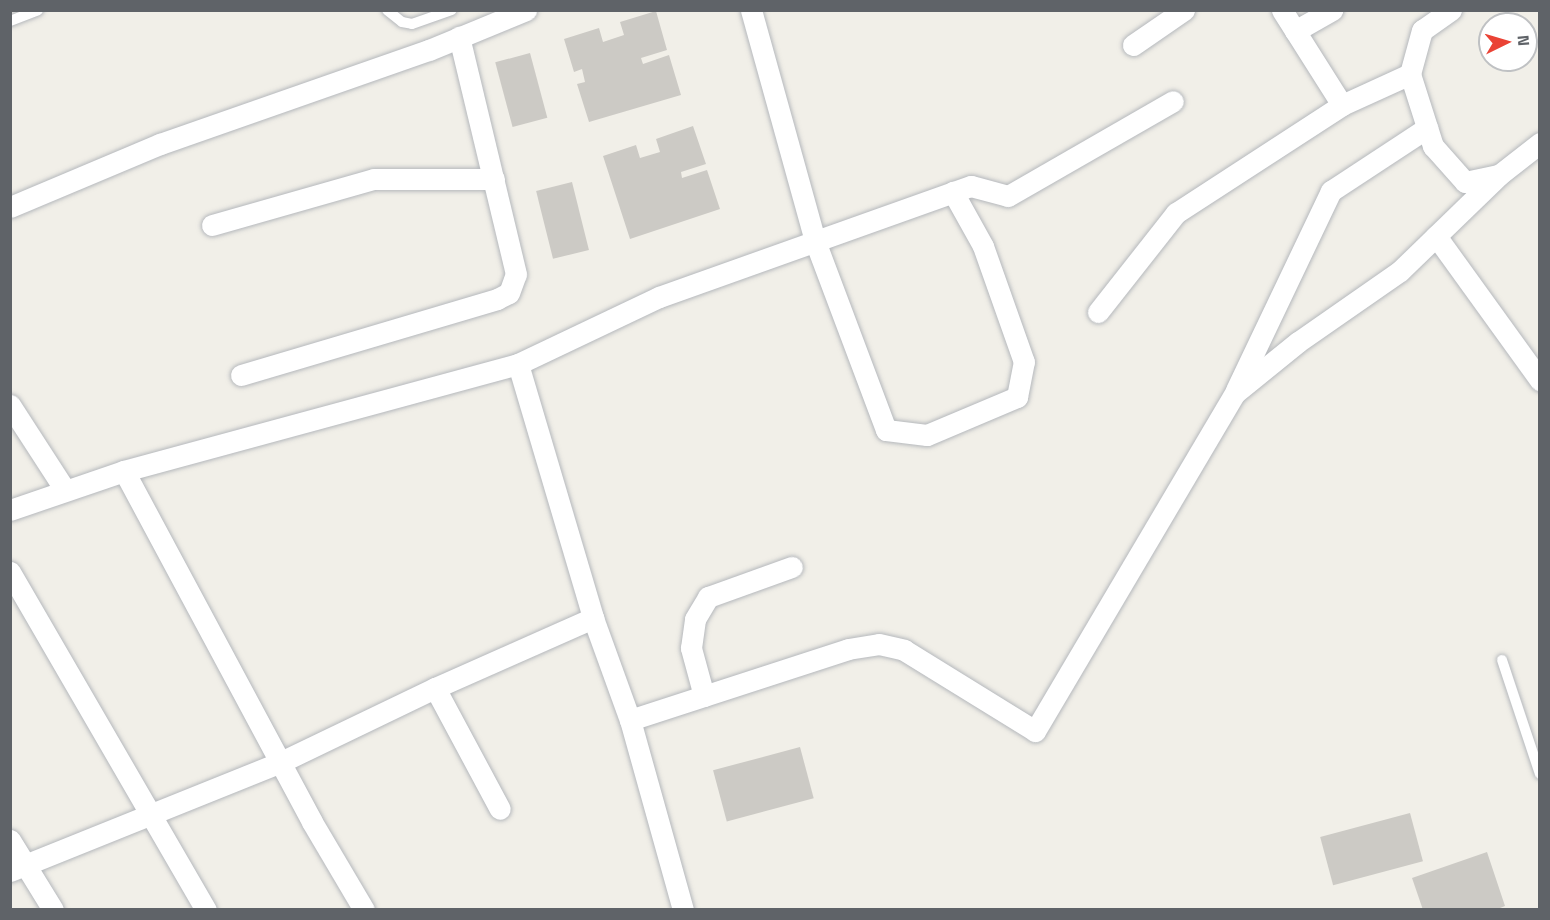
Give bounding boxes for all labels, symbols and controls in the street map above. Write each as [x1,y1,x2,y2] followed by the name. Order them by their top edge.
[1478,12,1538,72] north arrow
[1512,34,1536,47] text: N

